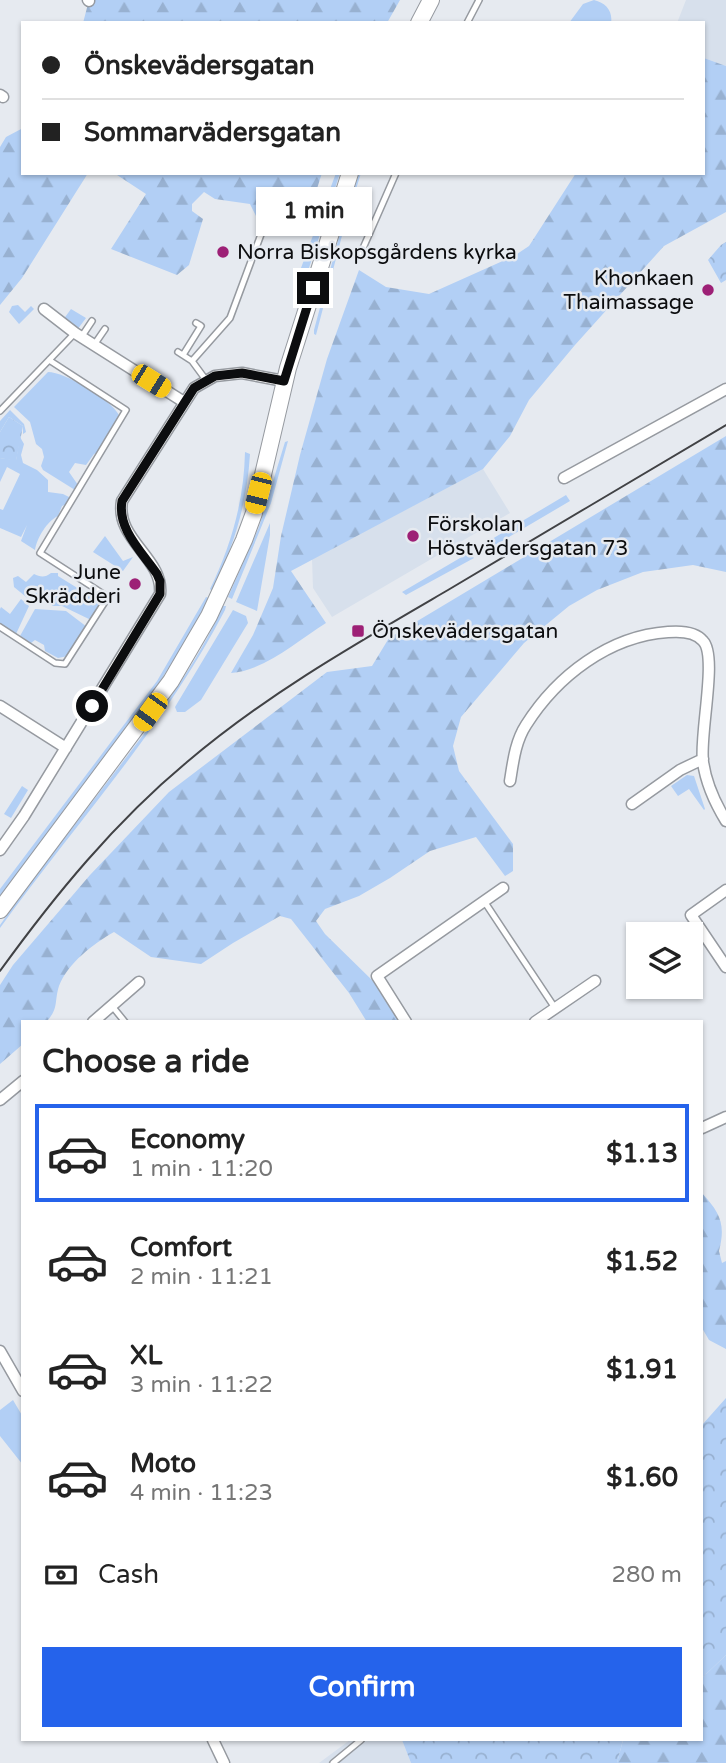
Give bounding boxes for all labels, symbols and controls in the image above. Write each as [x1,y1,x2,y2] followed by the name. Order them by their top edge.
[84,50,315,81] text: Önskevädersgatan
[84,117,341,148] text: Sommarvädersgatan
[255,187,371,236] callout: 1 min
[283,197,345,225] text: 1 min
[237,240,517,265] place label: Norra Biskopsgårdens kyrka
[215,244,231,260] marker: Norra Biskopsgårdens kyrka
[563,266,694,315] place label: Khonkaen Thaimassage
[297,272,329,304] route end
[700,282,716,298] marker: Khonkaen Thaimassage
[128,361,175,401] car
[243,470,274,516] car
[427,512,629,561] place label: Förskolan Höstvädersgatan 73
[405,528,421,544] marker: Förskolan Höstvädersgatan 73
[25,560,121,609] place label: June Skrädderi
[127,576,143,592] marker: June Skrädderi
[372,619,558,644] place label: Önskevädersgatan
[350,623,366,639] marker: Önskevädersgatan
[130,689,171,735] car
[76,690,108,722] route start
[626,922,703,999] map controls
[626,922,703,999] button: layers
[42,1043,249,1081] text: Choose a ride
[46,1122,109,1185] icon: car
[130,1124,245,1155] text: Economy
[606,1138,678,1169] text: $1.13
[130,1155,273,1183] text: 1 min · 11:20
[46,1230,109,1293] icon: car
[130,1232,232,1263] text: Comfort
[606,1246,678,1277] text: $1.52
[130,1263,273,1291] text: 2 min · 11:21
[46,1338,109,1401] icon: car
[130,1340,162,1371] text: XL
[606,1354,678,1385] text: $1.91
[130,1371,273,1399] text: 3 min · 11:22
[46,1446,109,1509] icon: car
[130,1448,196,1479] text: Moto
[606,1462,678,1493] text: $1.60
[130,1479,273,1507] text: 4 min · 11:23
[42,1556,80,1594] icon: cash
[98,1559,159,1590] text: Cash
[612,1561,682,1589] text: 280 m
[42,1647,682,1727] button: Confirm

